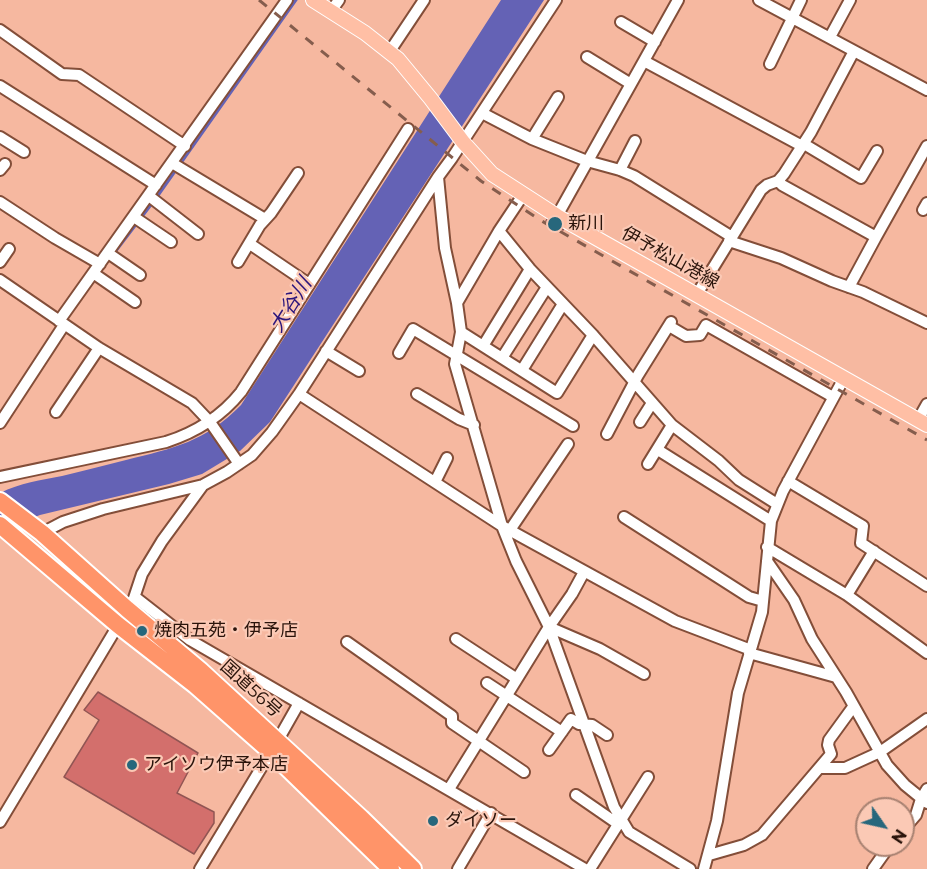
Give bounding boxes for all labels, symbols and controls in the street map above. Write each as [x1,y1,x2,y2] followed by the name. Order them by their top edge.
[568,213,604,235] place label: 新川
[546,215,564,233] marker: 新川
[618,222,722,294] street label: 伊予松山港線
[265,273,317,337] water label: 大谷川
[154,620,298,642] place label: 焼肉五苑・伊予店
[135,624,149,638] marker: 焼肉五苑・伊予店
[216,656,286,722] street label: 国道56号
[144,754,288,776] place label: アイソウ伊予本店
[125,758,139,772] marker: アイソウ伊予本店
[855,797,915,857] north arrow
[445,810,517,832] place label: ダイソー
[426,814,440,828] marker: ダイソー
[887,826,910,847] text: N

